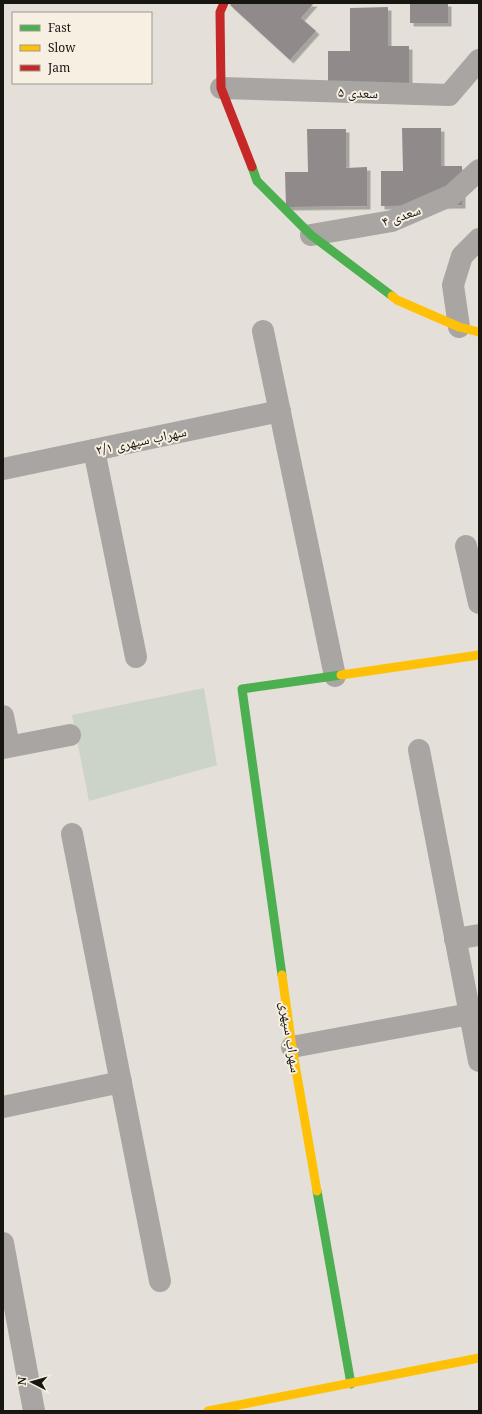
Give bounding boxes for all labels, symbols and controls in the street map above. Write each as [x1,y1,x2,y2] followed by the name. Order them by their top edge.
[12,12,152,84] legend
[48,19,71,36] text: Fast
[48,39,76,56] text: Slow
[47,59,70,76] text: Jam
[338,82,378,102] street label: سعدی ۵
[379,199,423,231] street label: سعدی ۴
[94,421,188,459] street label: سهراب سپهری ۲/۱
[276,1000,306,1074] street label: سهراب سپهری
[12,1362,52,1402] north arrow
[14,1375,30,1386] text: N

